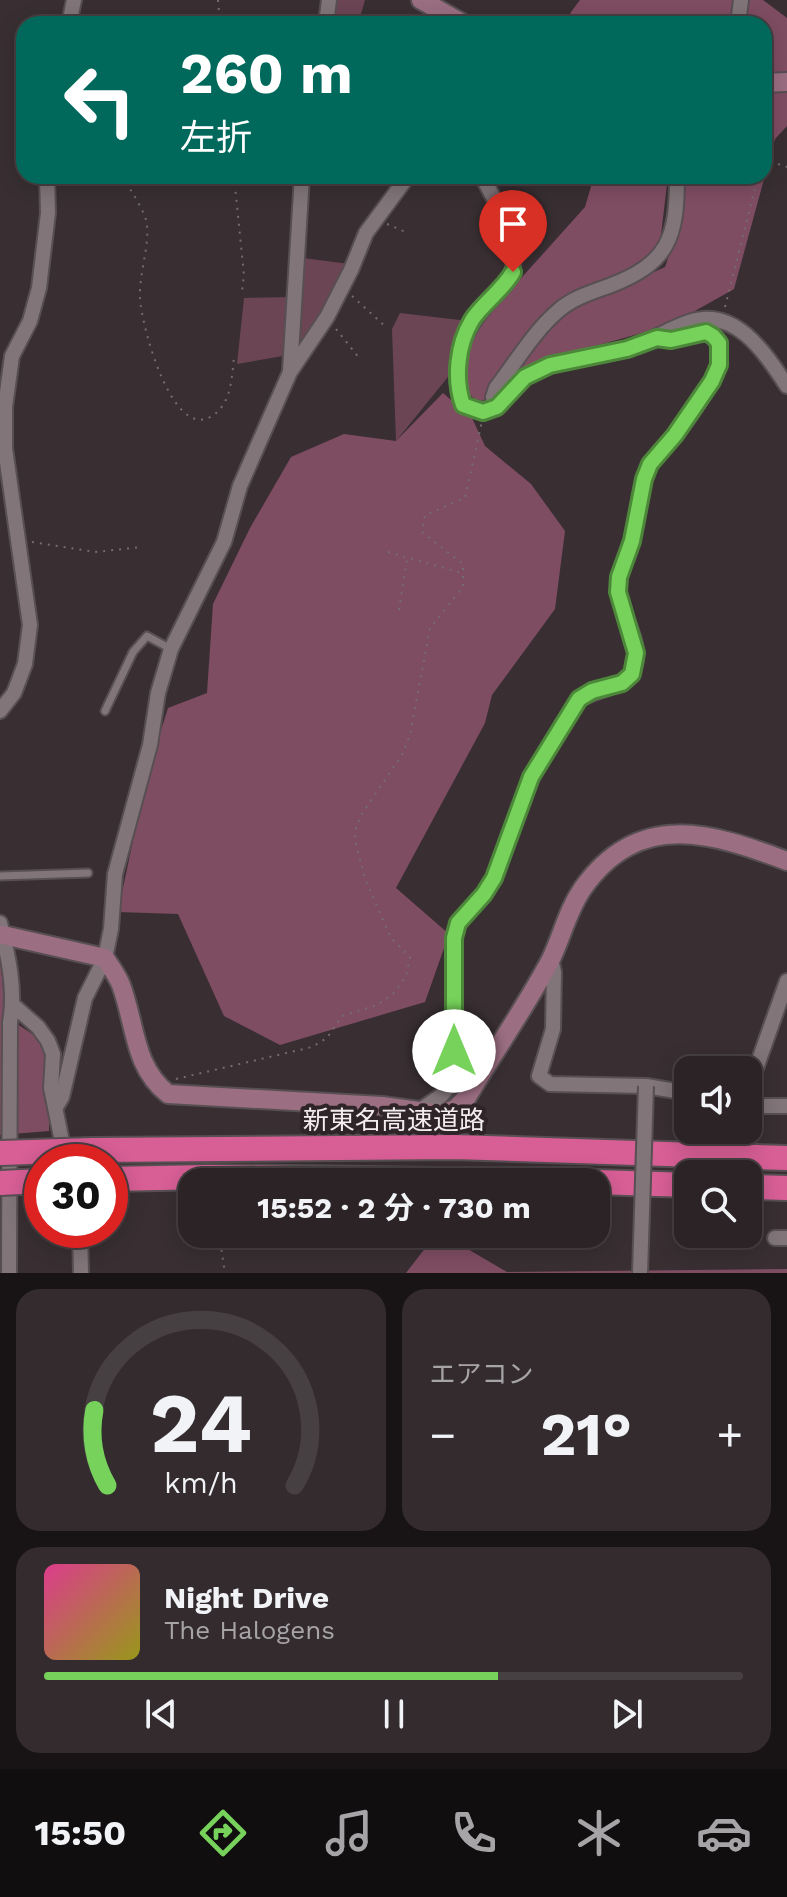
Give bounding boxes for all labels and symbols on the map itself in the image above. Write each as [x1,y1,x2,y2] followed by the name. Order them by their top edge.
[479,190,547,272] pin
[412,1009,496,1093] position arrow
[303,1105,485,1135] street label: 新東名高速道路
[24,1144,128,1248] speed limit sign: 30

